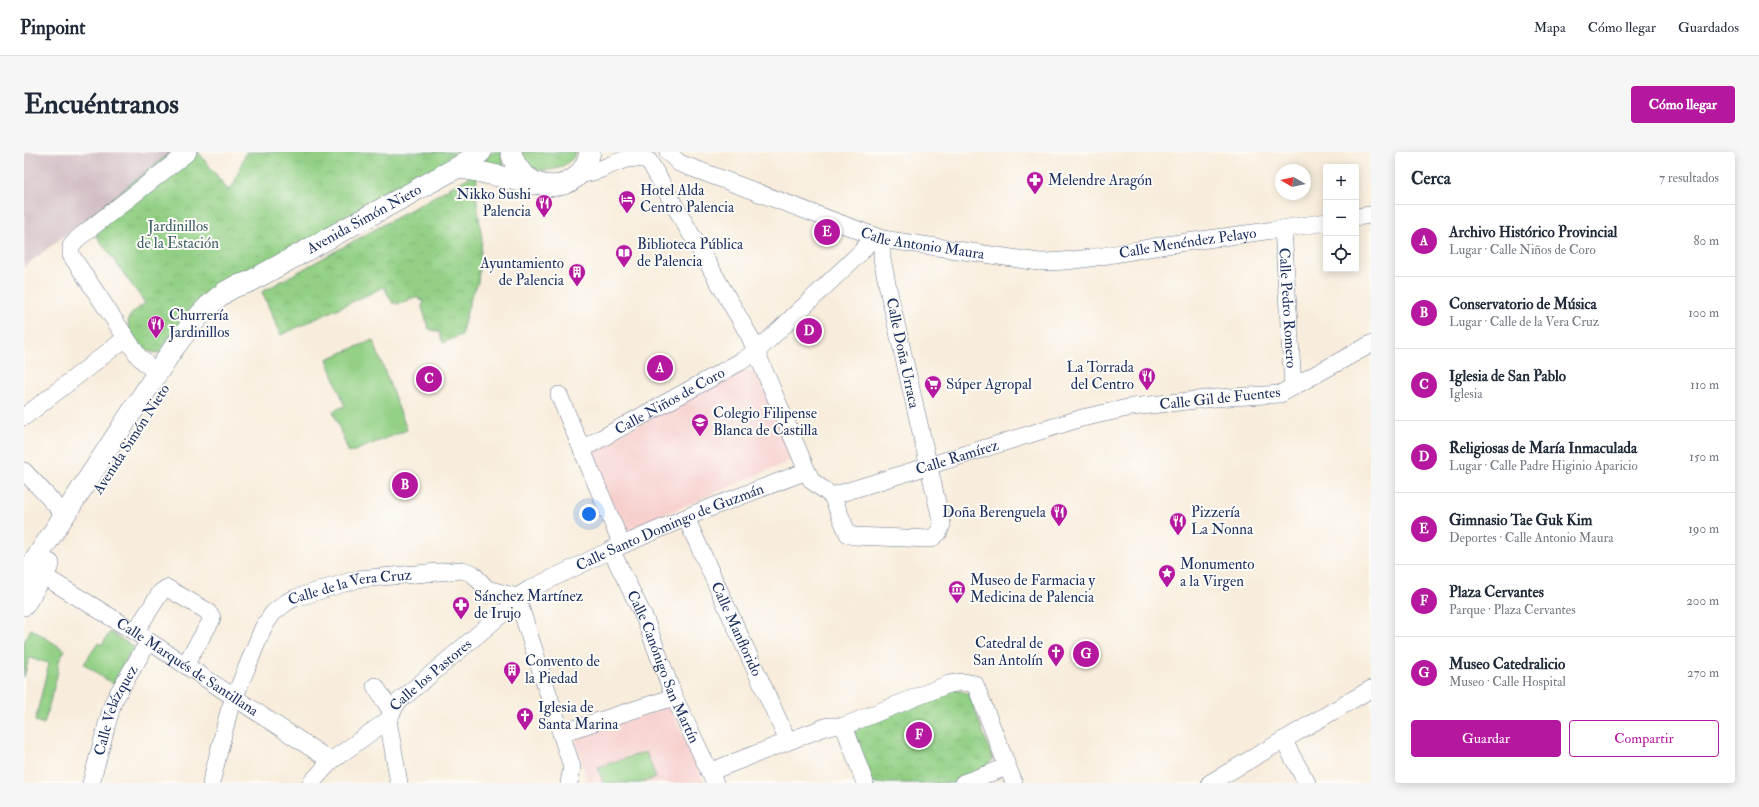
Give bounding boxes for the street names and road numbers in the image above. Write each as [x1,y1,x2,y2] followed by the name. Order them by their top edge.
[303,180,425,259] street label: Avenida Simón Nieto
[858,223,987,264] street label: Calle Antonio Maura
[1117,224,1258,263] street label: Calle Menéndez Pelayo
[1274,247,1301,369] street label: Calle Pedro Romero
[882,296,924,411] street label: Calle Doña Urraca
[612,363,728,439] street label: Calle Niños de Coro
[88,381,174,499] street label: Avenida Simón Nieto
[1159,383,1281,414] street label: Calle Gil de Fuentes
[913,436,1001,479] street label: Calle Ramírez
[573,479,767,575] street label: Calle Santo Domingo de Guzmán
[285,565,412,610] street label: Calle de la Vera Cruz
[706,579,766,679] street label: Calle Manflorido
[622,587,704,747] street label: Calle Canónigo San Martín
[113,614,263,721] street label: Calle Marqués de Santillana
[386,635,476,714] street label: Calle los Pastores
[90,662,142,758] street label: Calle Velázquez

